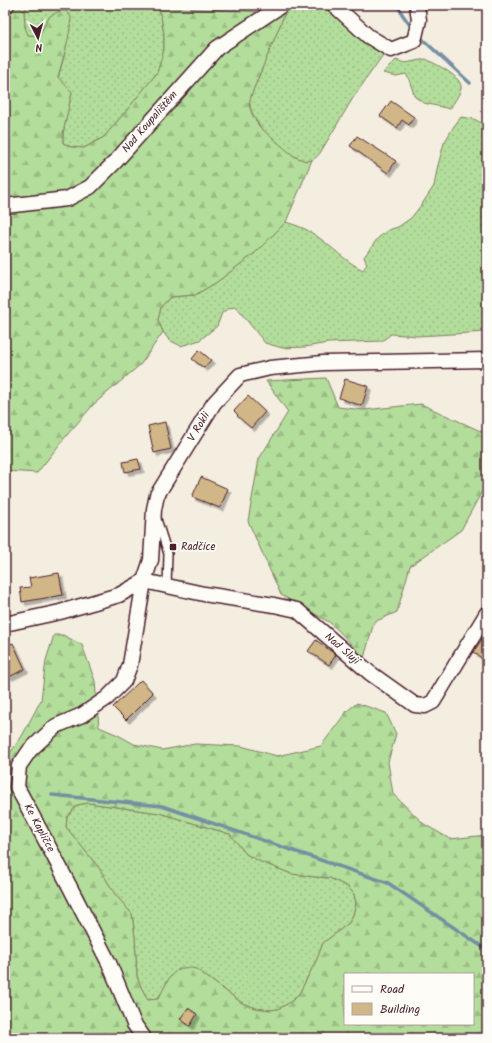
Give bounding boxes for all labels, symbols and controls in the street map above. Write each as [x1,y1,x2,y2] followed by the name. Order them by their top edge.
[18,18,58,58] north arrow
[34,38,43,56] text: N
[118,87,182,157] street label: Nad Koupalištěm
[183,408,215,445] street label: V Rokli
[181,538,216,556] place label: Radčice
[168,542,178,552] marker: Radčice
[320,629,365,671] street label: Nad Slují
[19,800,59,856] street label: Ke Kapličce
[344,973,474,1025] legend
[380,980,405,999] text: Road
[380,1000,420,1019] text: Building

